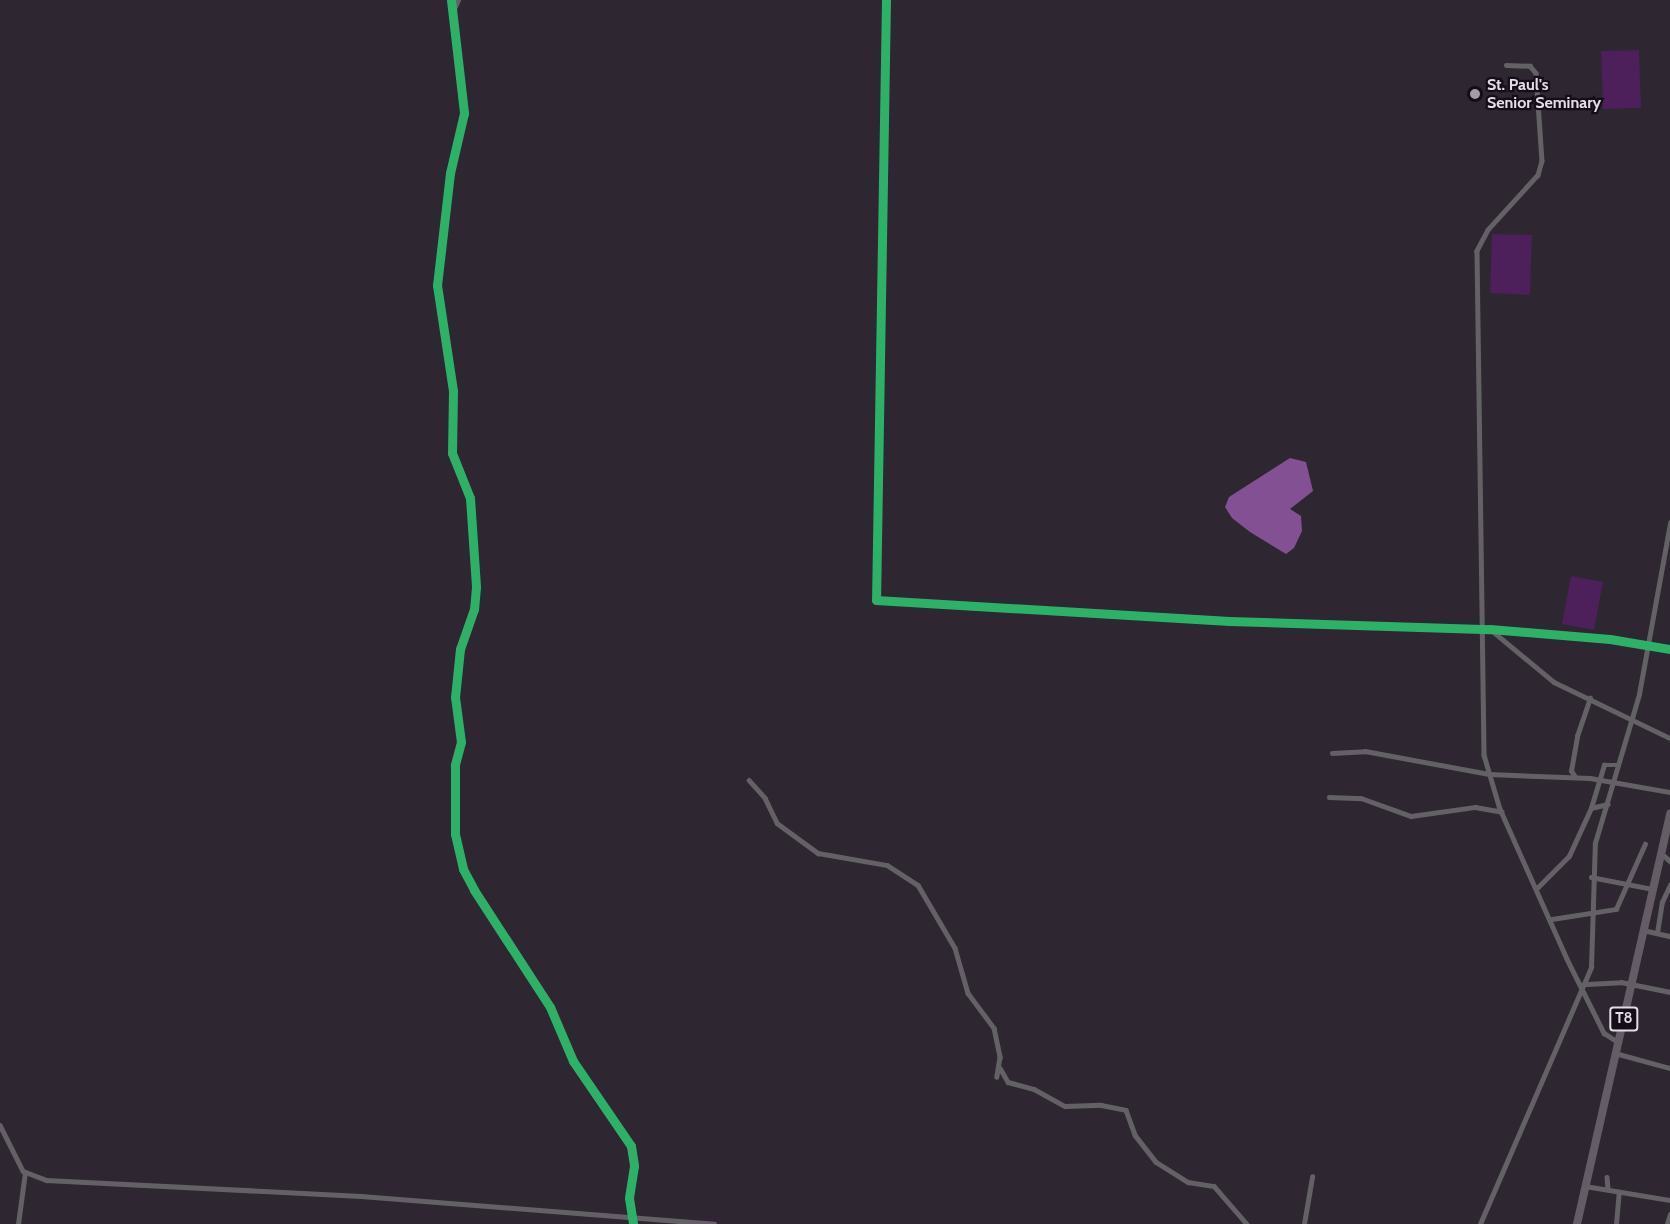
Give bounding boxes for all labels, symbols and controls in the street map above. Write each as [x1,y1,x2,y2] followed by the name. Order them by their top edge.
[1487,75,1601,113] place label: St. Paul's Senior Seminary
[1468,87,1482,101] marker: St. Paul's Senior Seminary
[1609,1007,1639,1031] road number: T8

